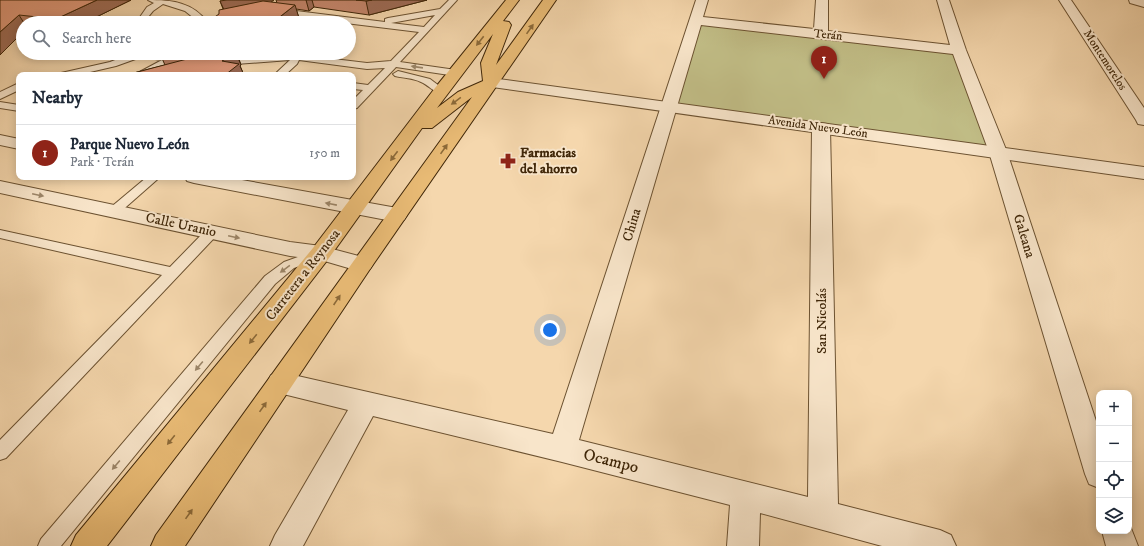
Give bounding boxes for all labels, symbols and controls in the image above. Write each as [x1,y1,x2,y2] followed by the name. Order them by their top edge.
[16,16,356,60] search box
[526,23,534,34] one-way arrow
[813,26,844,44] street label: Terán
[30,27,52,49] icon: search
[1080,27,1130,93] street label: Montemorelos
[62,29,131,48] text: Search here
[476,36,485,47] one-way arrow
[811,46,837,79] pin: 1
[411,64,423,70] one-way arrow
[32,87,82,109] text: Nearby
[451,97,462,105] one-way arrow
[767,113,869,142] street label: Avenida Nuevo León
[70,135,189,154] text: Parque Nuevo León
[440,144,448,155] one-way arrow
[520,144,577,178] place label: Farmacias del ahorro
[43,145,47,161] text: 1
[309,145,340,161] text: 150 m
[389,151,398,162] one-way arrow
[499,152,517,170] pharmacy icon: Farmacias del ahorro
[70,154,134,170] text: Park · Terán
[32,193,44,199] one-way arrow
[324,200,337,206] one-way arrow
[618,206,646,244] street label: China
[144,209,218,241] street label: Calle Uranio
[1009,212,1039,260] street label: Galeana
[262,226,344,324] street label: Carretera a Reynosa
[228,234,240,240] one-way arrow
[280,265,290,273] one-way arrow
[813,288,831,354] street label: San Nicolás
[333,295,341,305] one-way arrow
[540,320,560,340] your location
[248,333,257,344] one-way arrow
[194,360,203,371] one-way arrow
[1096,390,1132,534] map controls
[1096,390,1132,426] button: +
[259,402,267,413] one-way arrow
[1096,426,1132,462] button: −
[167,435,176,446] one-way arrow
[581,444,641,478] street label: Ocampo
[111,460,120,471] one-way arrow
[1096,462,1132,498] button: locate
[1096,498,1132,534] button: layers
[185,509,193,519] one-way arrow

